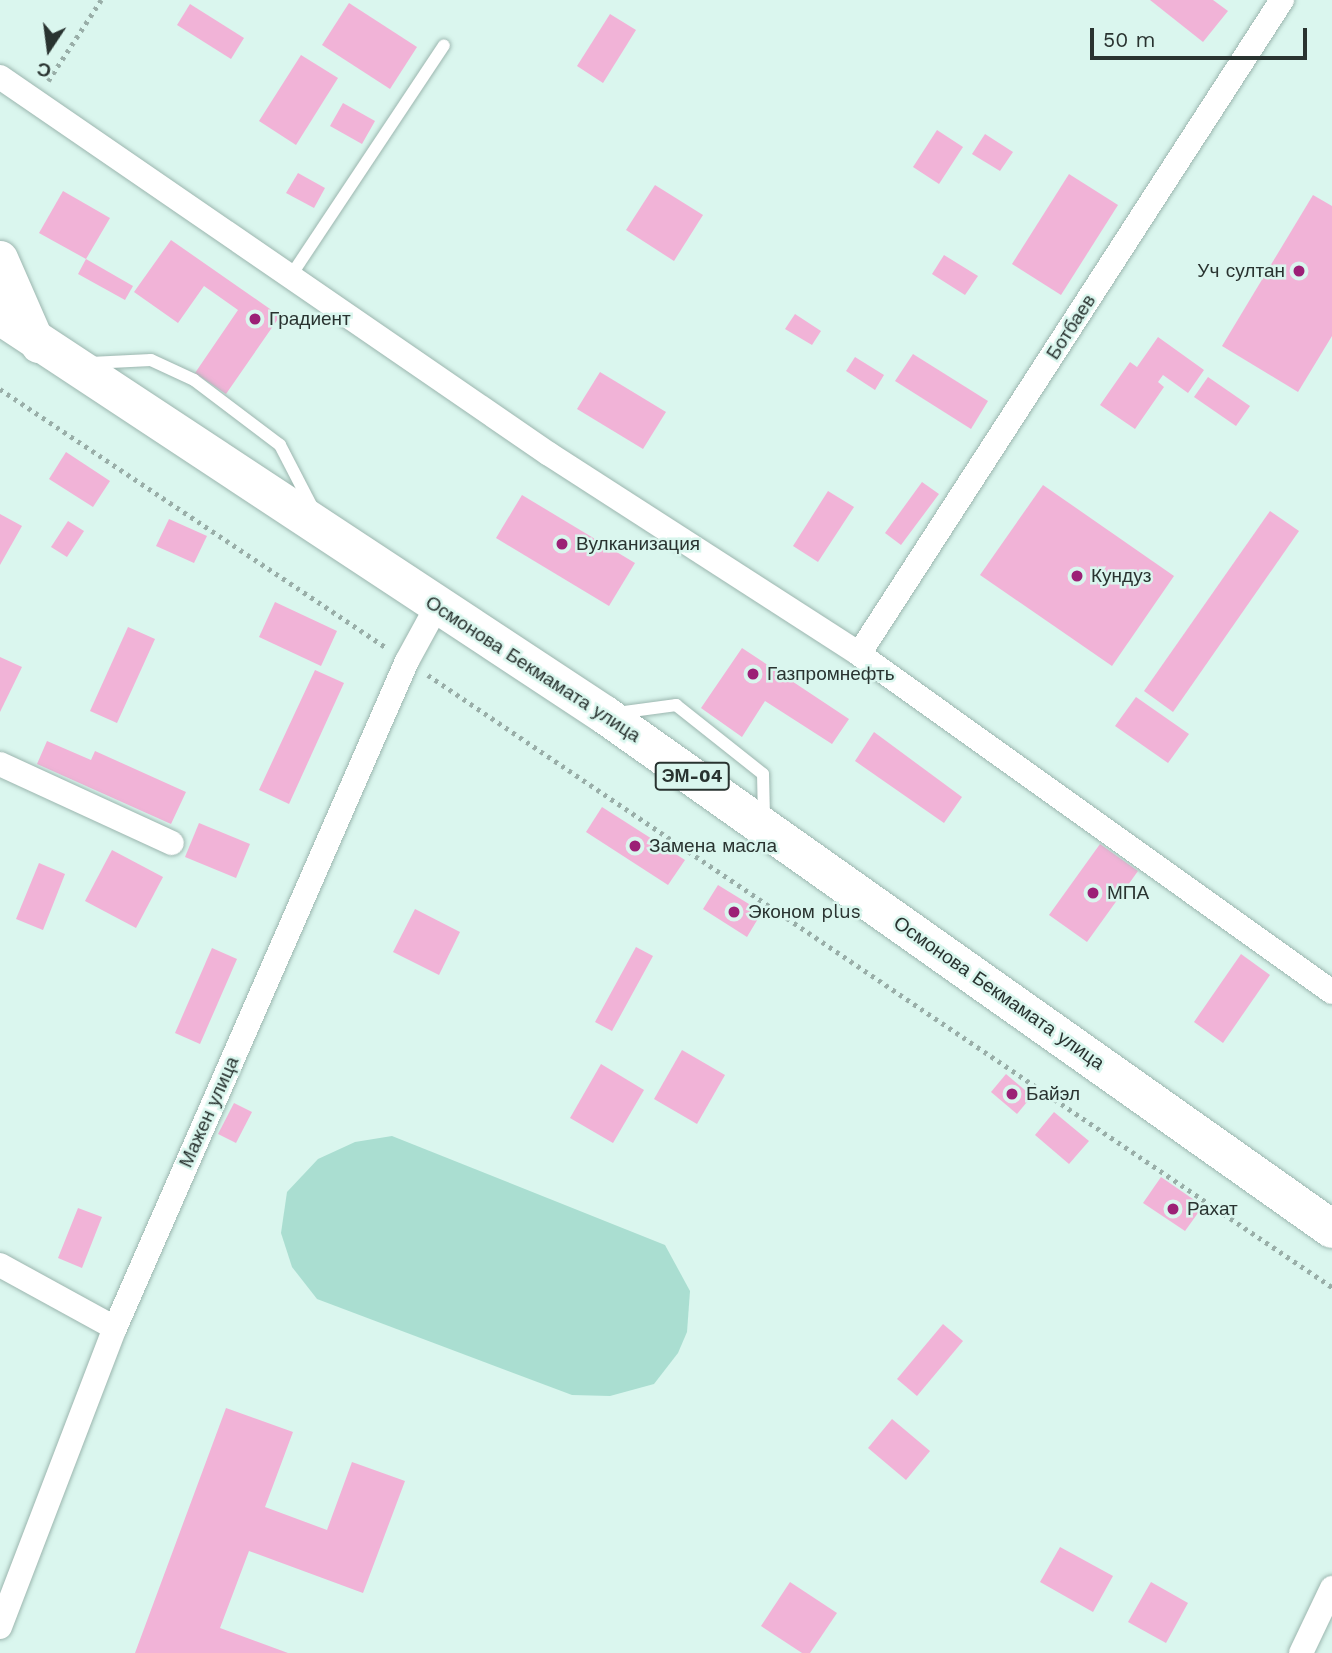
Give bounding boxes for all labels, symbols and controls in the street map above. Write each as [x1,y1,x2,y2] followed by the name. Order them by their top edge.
[14,14,84,84] north arrow
[1094,14,1311,58] scale bar
[1103,27,1155,52] text: 50 m
[35,57,53,83] text: С
[1197,260,1285,282] place label: Уч султан
[1291,263,1307,279] marker: Уч султан
[1042,290,1100,364] street label: Ботбаев
[269,308,351,330] place label: Градиент
[247,311,263,327] marker: Градиент
[576,533,700,555] place label: Вулканизация
[554,536,570,552] marker: Вулканизация
[1091,565,1151,587] place label: Кундуз
[1069,568,1085,584] marker: Кундуз
[421,591,645,747] street label: Осмонова Бекмамата улица
[767,663,895,685] place label: Газпромнефть
[745,666,761,682] marker: Газпромнефть
[654,762,730,790] road number: ЭМ-04
[649,835,777,857] place label: Замена масла
[627,838,643,854] marker: Замена масла
[1107,882,1149,904] place label: МПА
[1085,885,1101,901] marker: МПА
[748,901,861,923] place label: Эконом plus
[726,904,742,920] marker: Эконом plus
[889,911,1109,1075] street label: Осмонова Бекмамата улица
[174,1053,244,1171] street label: Мажен улица
[1026,1083,1080,1105] place label: Байэл
[1004,1086,1020,1102] marker: Байэл
[1187,1198,1238,1220] place label: Рахат
[1165,1201,1181,1217] marker: Рахат

